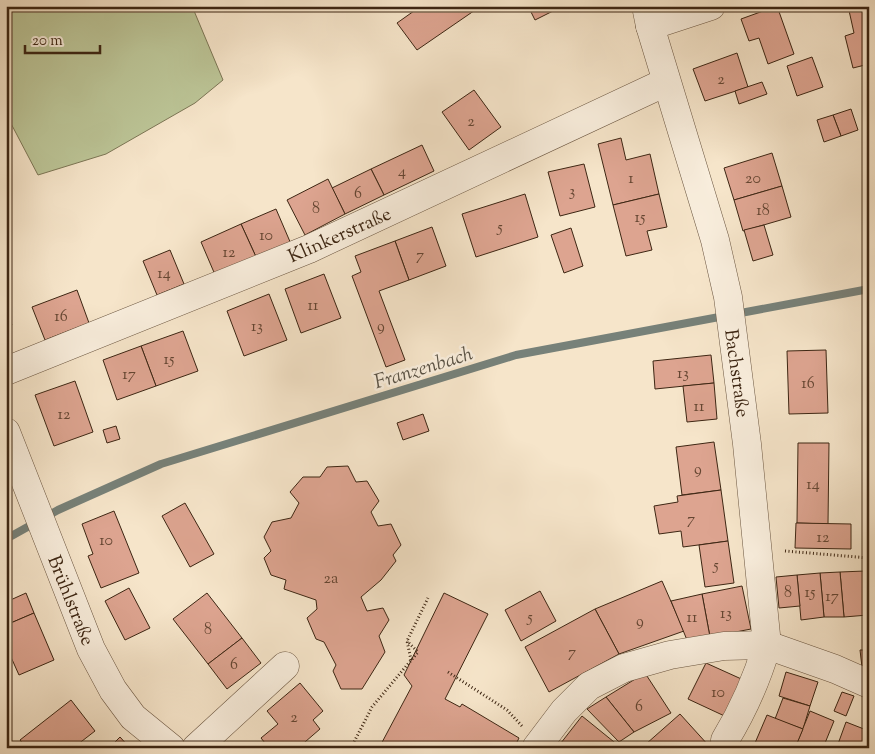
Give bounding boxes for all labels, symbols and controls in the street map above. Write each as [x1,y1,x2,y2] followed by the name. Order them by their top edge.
[25,22,100,54] scale bar
[32,31,63,52] text: 20 m
[717,69,725,92] house number: 2
[467,111,475,134] house number: 2
[398,161,406,184] house number: 4
[628,168,634,191] house number: 1
[745,168,761,191] house number: 20
[569,181,575,204] house number: 3
[354,183,362,206] house number: 6
[312,198,320,221] house number: 8
[756,200,770,223] house number: 18
[284,201,396,271] street label: Klinkerstraße
[635,207,646,230] house number: 15
[496,217,503,240] house number: 5
[259,225,273,248] house number: 10
[223,242,236,265] house number: 12
[416,245,424,268] house number: 7
[157,263,171,286] house number: 14
[308,295,319,318] house number: 11
[54,306,68,329] house number: 16
[251,316,263,339] house number: 13
[377,316,385,339] house number: 9
[716,327,755,419] street label: Bachstraße
[371,341,477,398] water label: Franzenbach
[164,349,175,372] house number: 15
[677,363,689,386] house number: 13
[122,364,136,387] house number: 17
[801,373,815,396] house number: 16
[694,396,705,419] house number: 11
[58,404,71,427] house number: 12
[694,459,702,482] house number: 9
[806,474,820,497] house number: 14
[687,509,695,532] house number: 7
[817,527,830,550] house number: 12
[99,530,113,553] house number: 10
[39,552,100,650] street label: Brühlstraße
[712,555,719,578] house number: 5
[324,568,339,591] house number: 2a
[784,582,792,605] house number: 8
[805,582,816,605] house number: 15
[825,586,839,609] house number: 17
[720,603,732,626] house number: 13
[526,607,533,630] house number: 5
[687,607,698,630] house number: 11
[636,611,644,634] house number: 9
[204,619,212,642] house number: 8
[568,642,576,665] house number: 7
[230,654,238,677] house number: 6
[711,682,725,705] house number: 10
[635,696,643,719] house number: 6
[290,707,298,730] house number: 2

